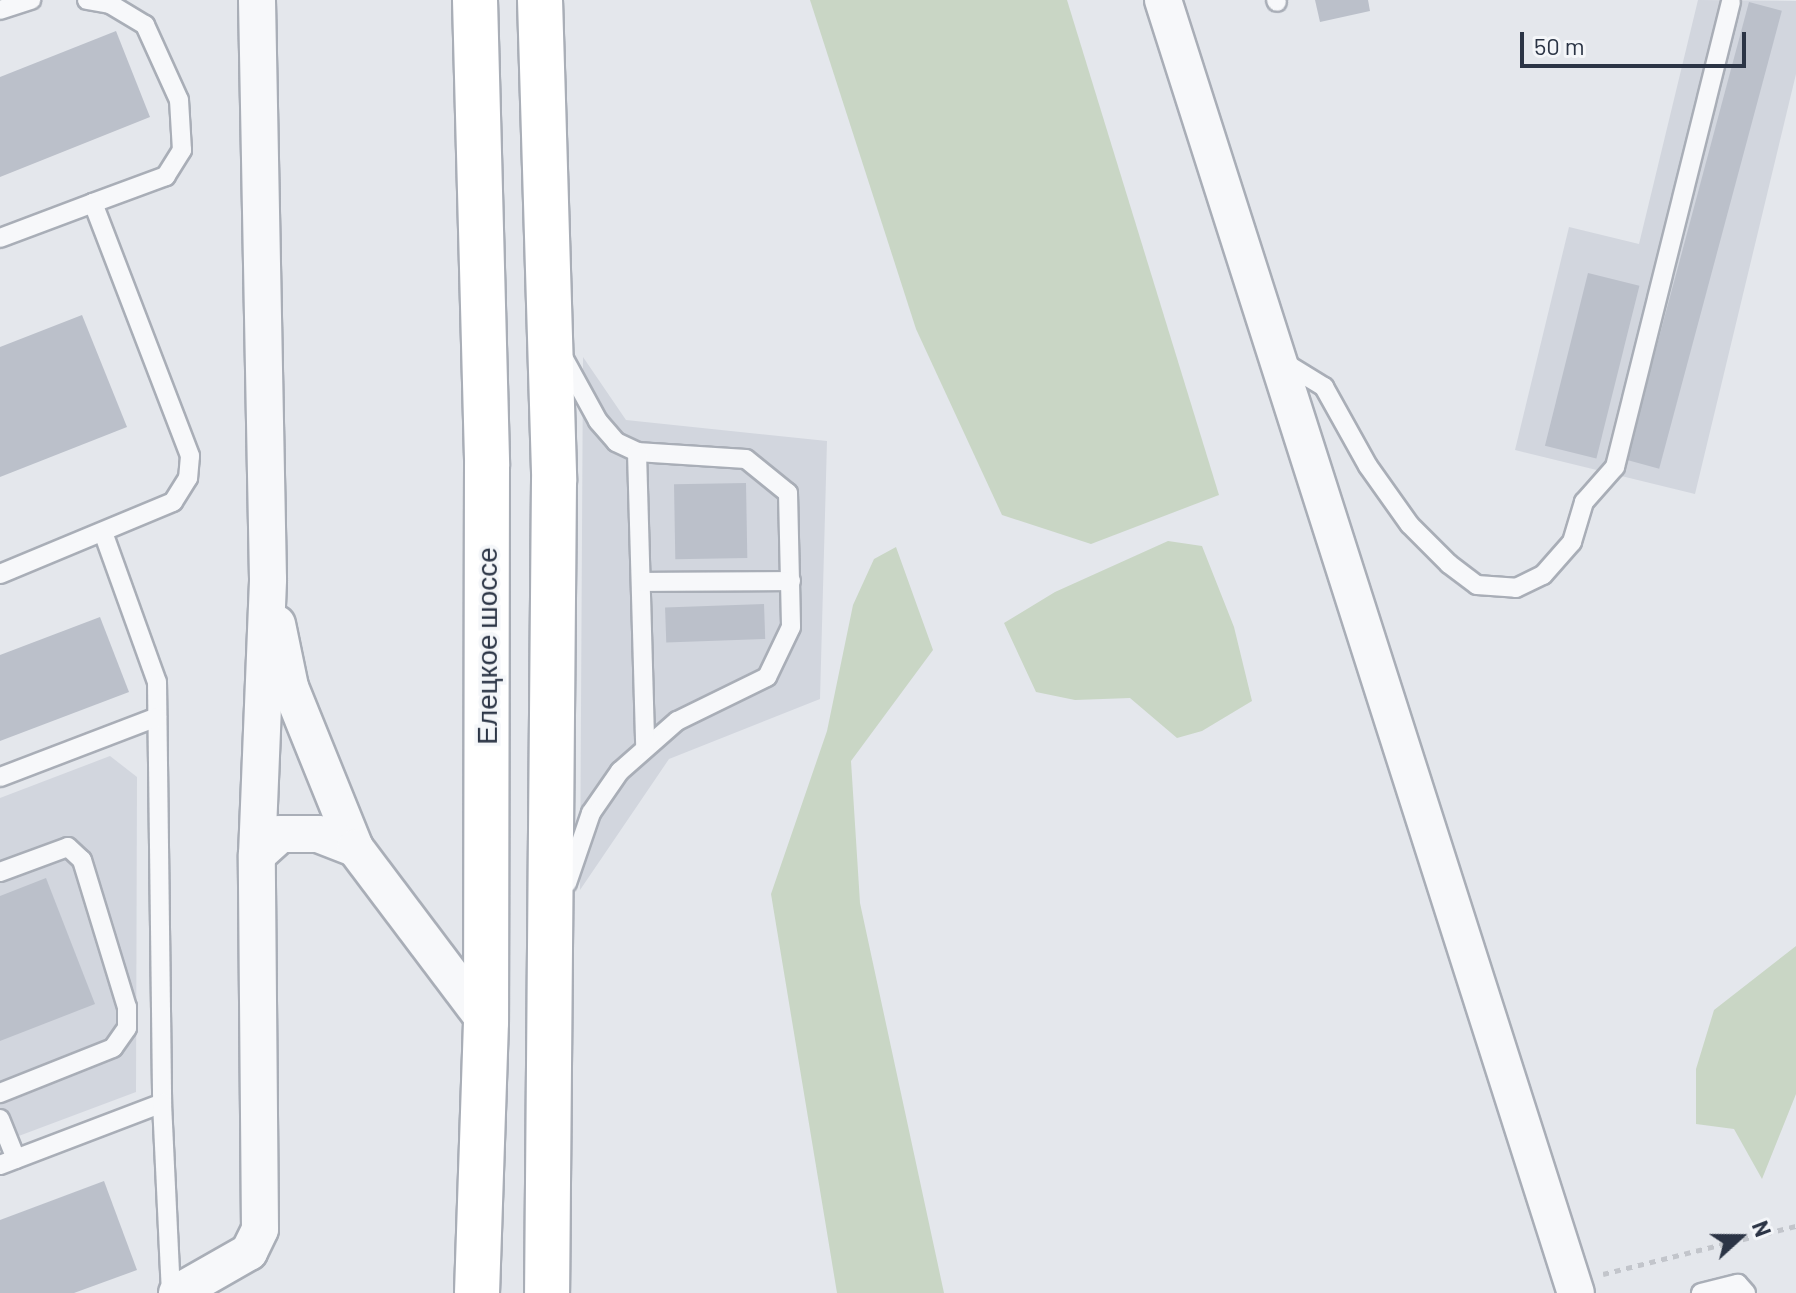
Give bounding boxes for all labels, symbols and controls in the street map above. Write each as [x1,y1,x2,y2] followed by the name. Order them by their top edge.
[1524,16,1750,66] scale bar
[1534,31,1585,60] text: 50 m
[469,547,503,745] street label: Елецкое шоссе
[1700,1197,1780,1277] north arrow
[1748,1217,1777,1240] text: N

